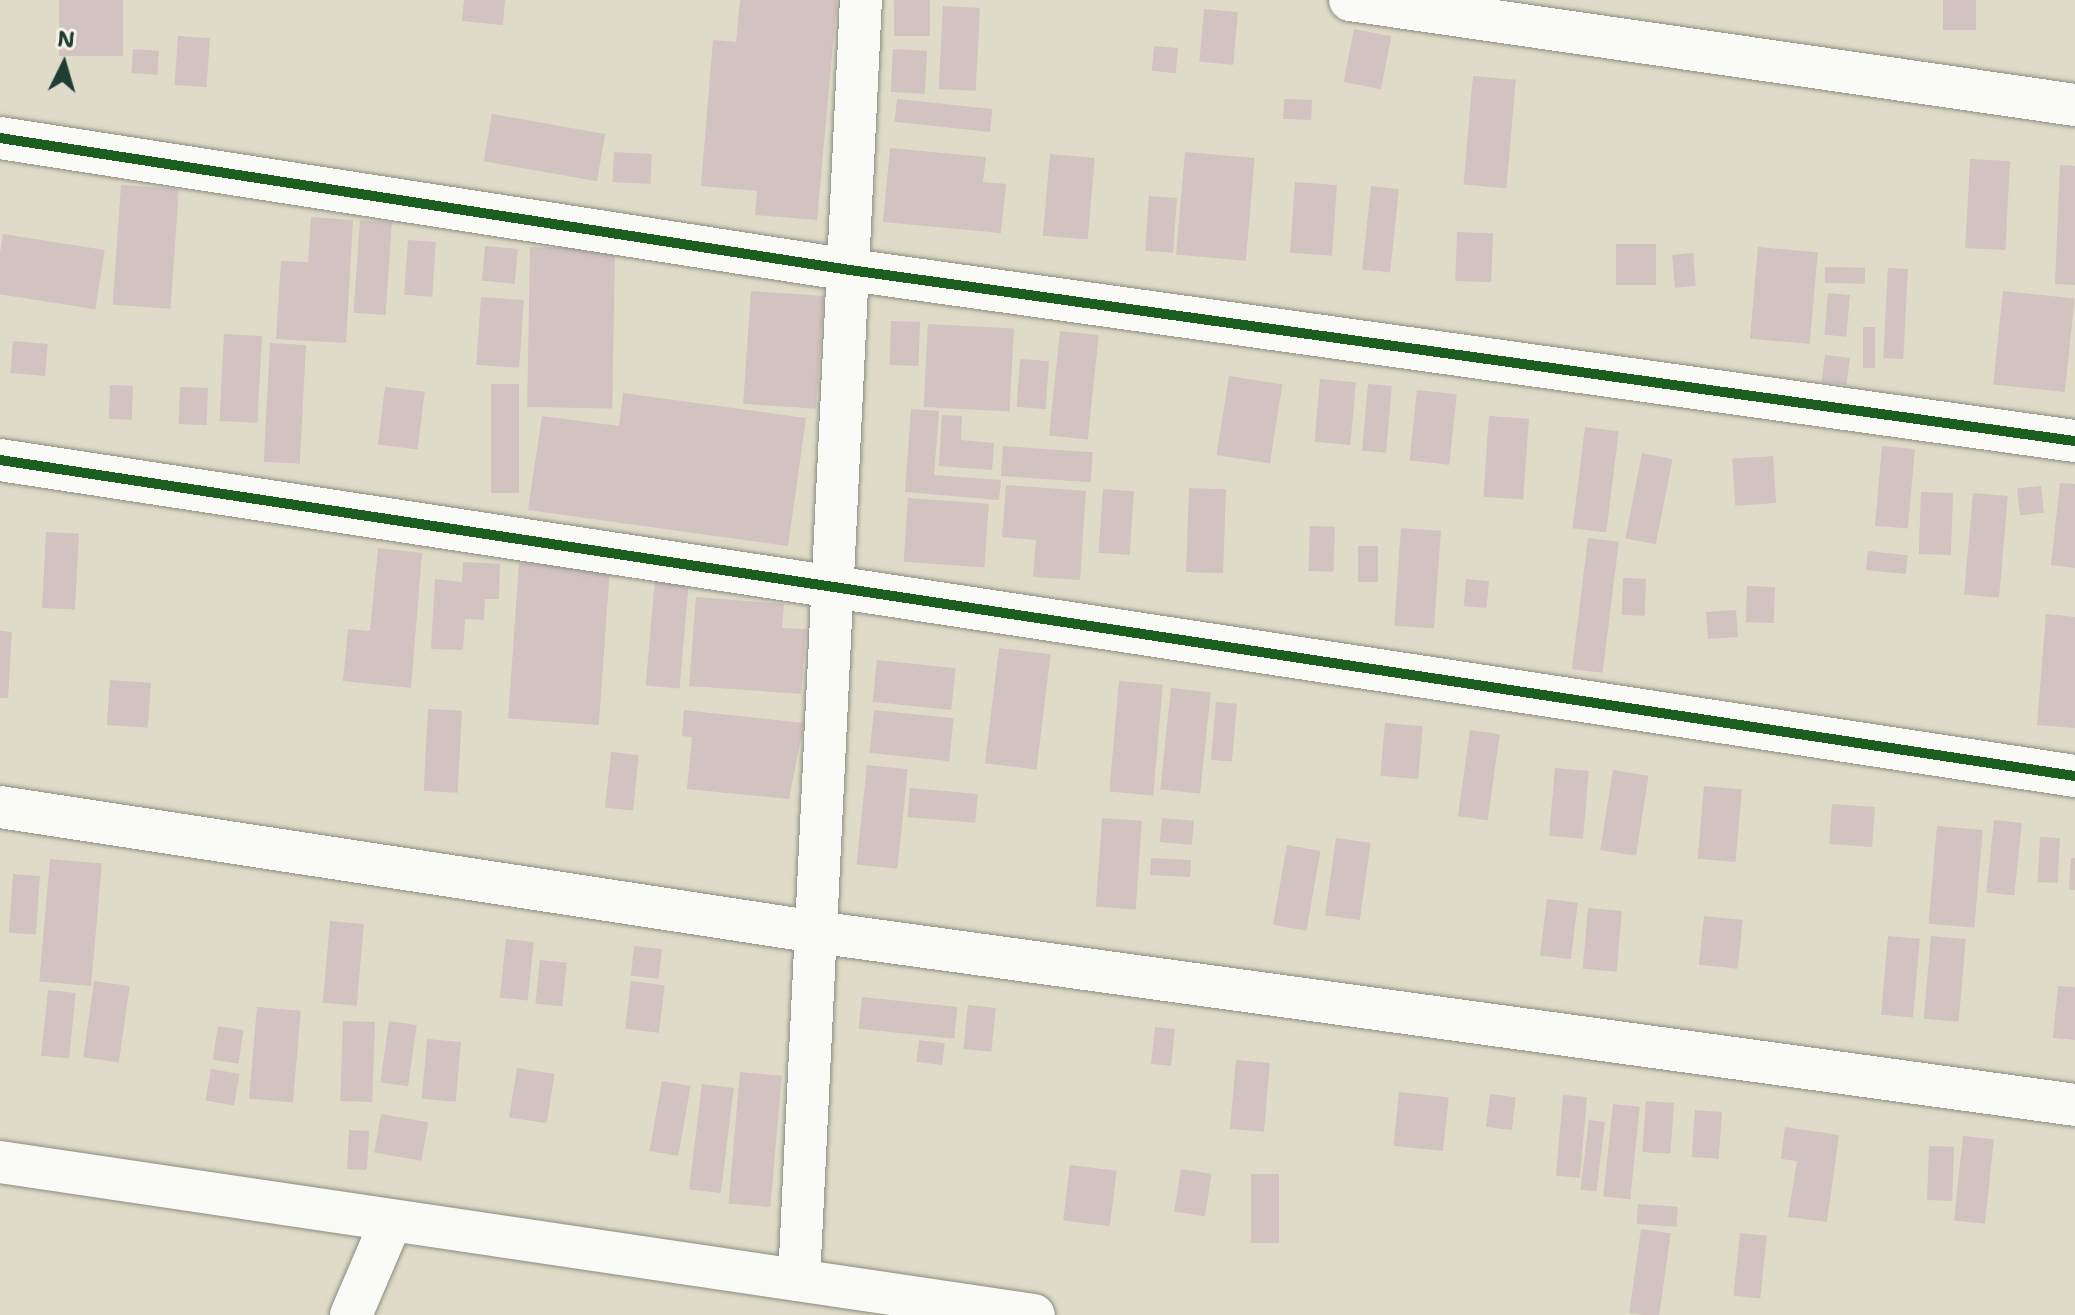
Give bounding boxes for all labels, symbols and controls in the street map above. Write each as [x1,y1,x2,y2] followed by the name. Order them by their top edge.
[24,24,104,104] north arrow
[56,24,76,55] text: N

